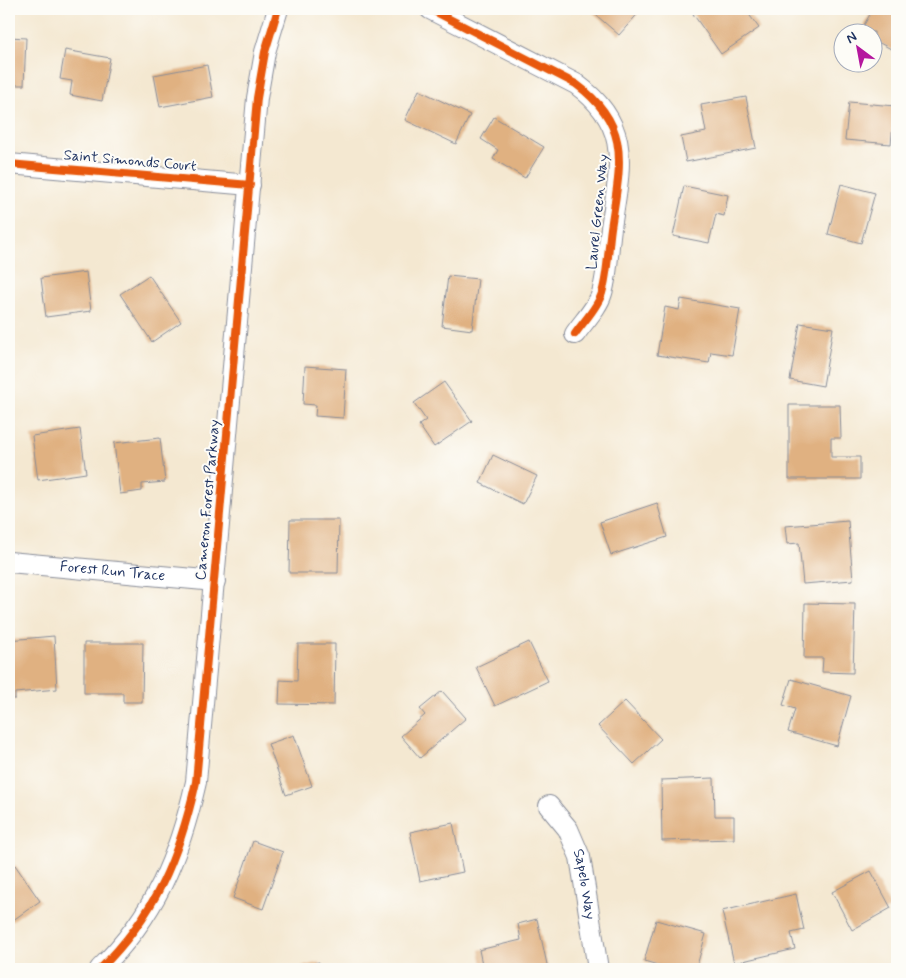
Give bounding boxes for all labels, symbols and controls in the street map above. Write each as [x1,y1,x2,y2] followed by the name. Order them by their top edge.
[834,22,884,72] north arrow
[843,28,860,48] text: N
[63,145,198,177] street label: Saint Simonds Court
[582,153,614,271] street label: Laurel Green Way
[191,418,225,581] street label: Cameron Forest Parkway
[59,557,166,586] street label: Forest Run Trace
[568,846,600,921] street label: Sapelo Way

